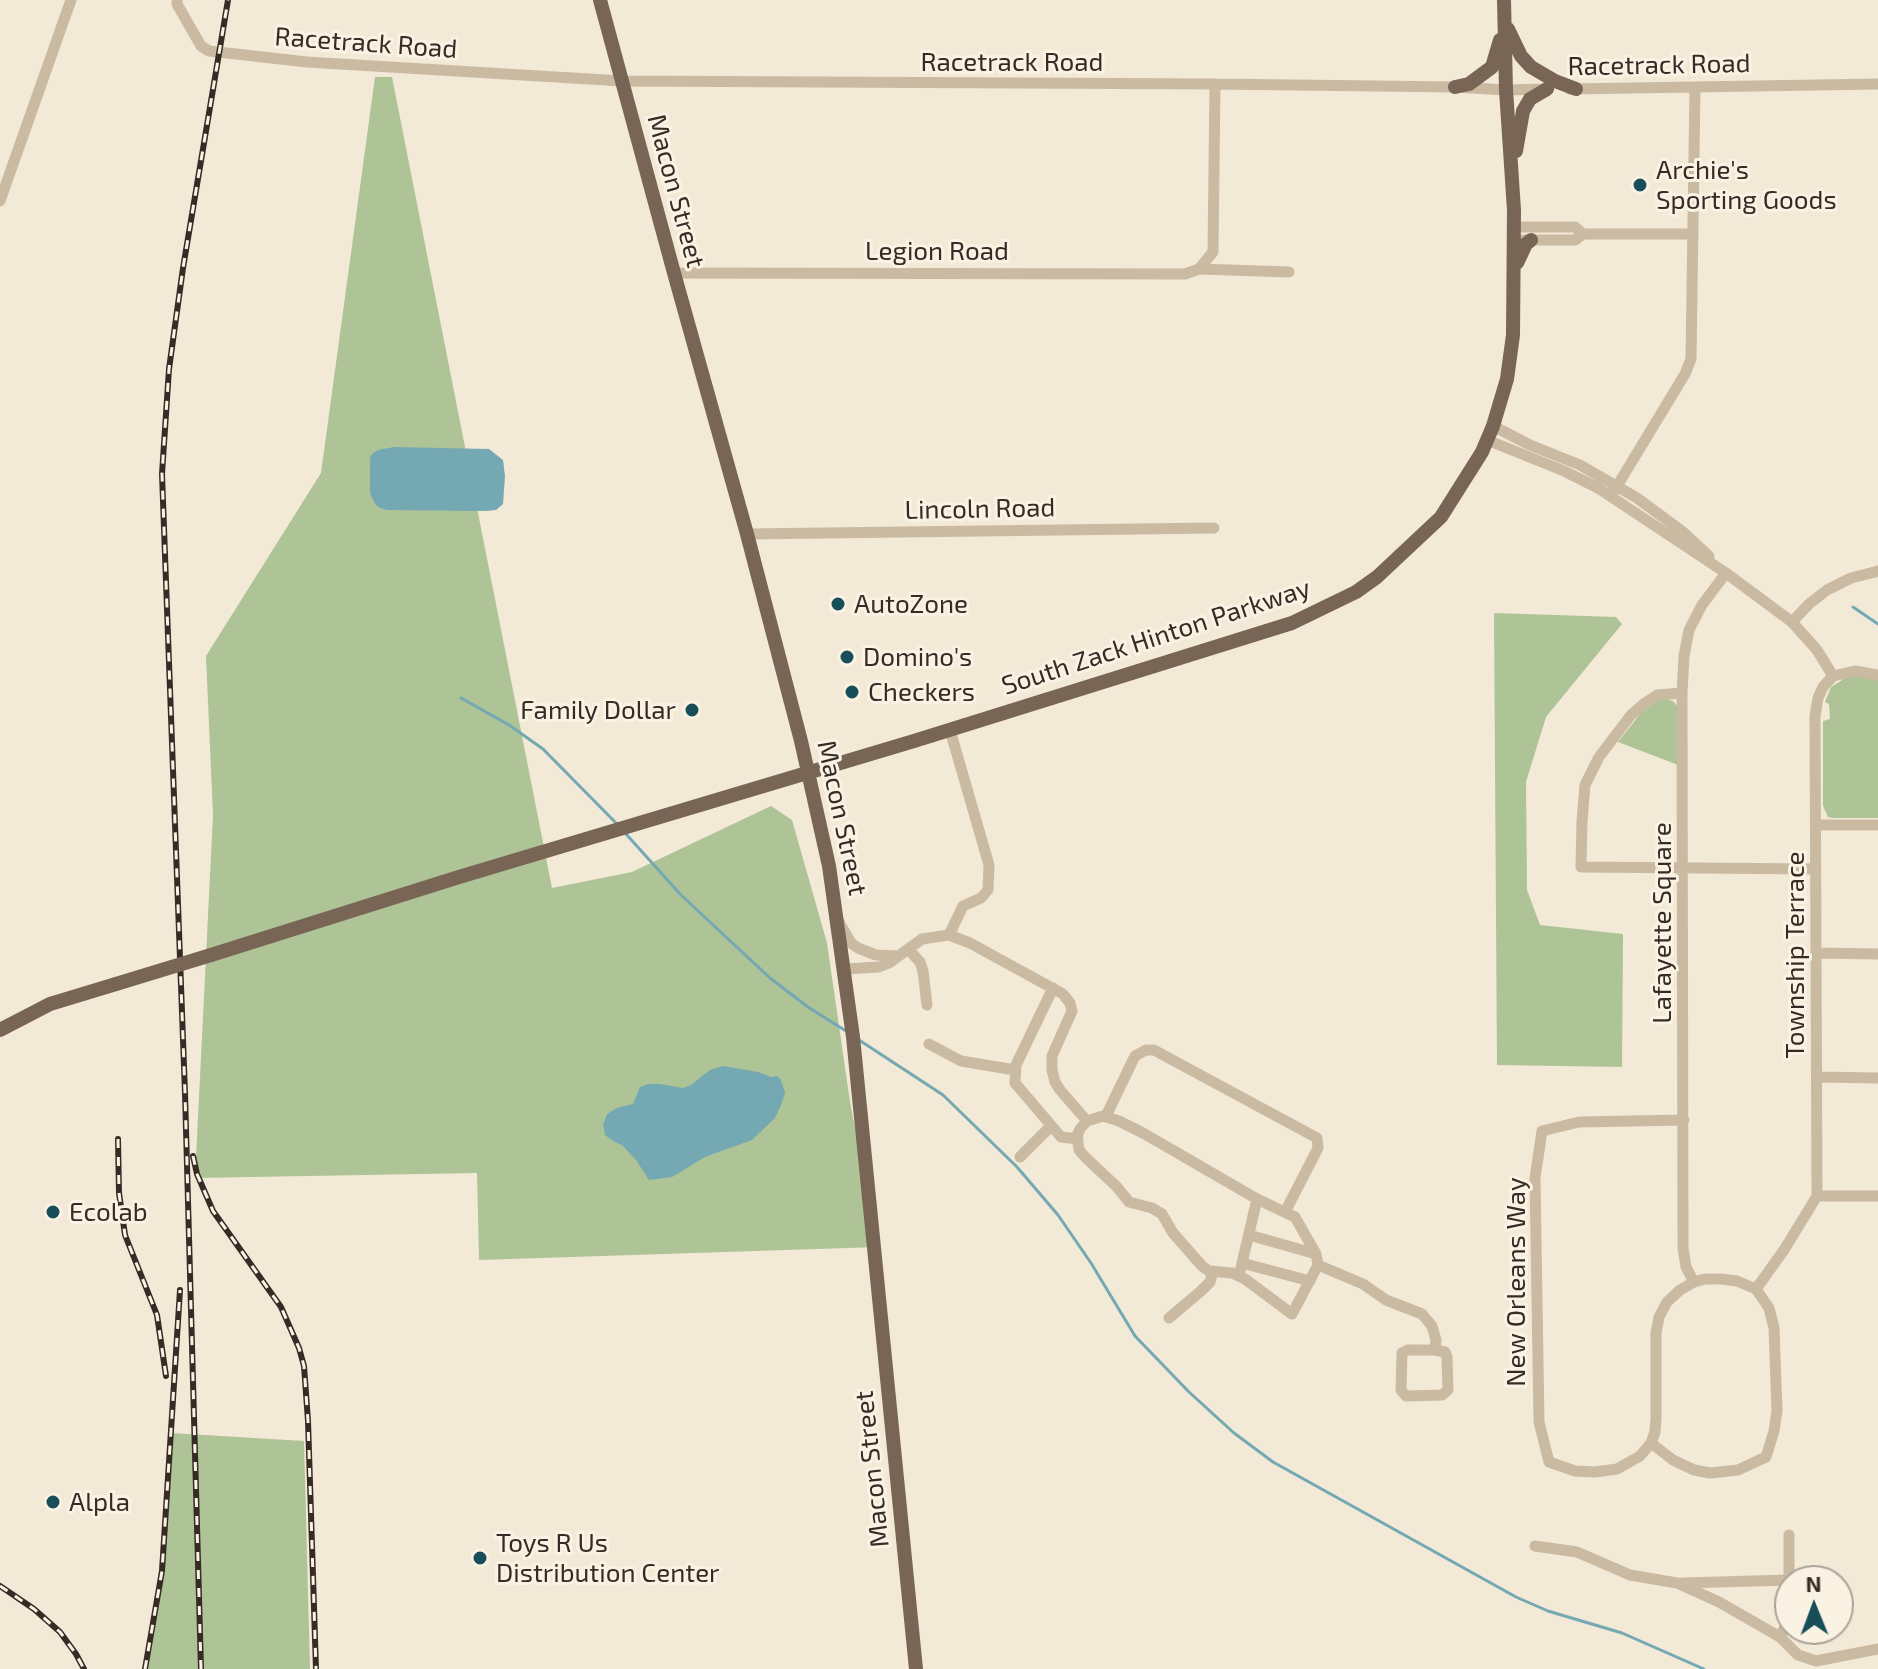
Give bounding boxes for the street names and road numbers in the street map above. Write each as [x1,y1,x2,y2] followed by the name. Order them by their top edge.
[274,21,458,65] street label: Racetrack Road
[920,46,1104,78] street label: Racetrack Road
[1567,48,1751,82] street label: Racetrack Road
[641,111,711,271] street label: Macon Street
[865,235,1009,267] street label: Legion Road
[904,492,1056,526] street label: Lincoln Road
[998,572,1314,702] street label: South Zack Hinton Parkway
[810,738,874,898] street label: Macon Street
[1646,822,1678,1024] street label: Lafayette Square
[1779,852,1811,1058] street label: Township Terrace
[1500,1177,1532,1387] street label: New Orleans Way
[848,1389,896,1549] street label: Macon Street

